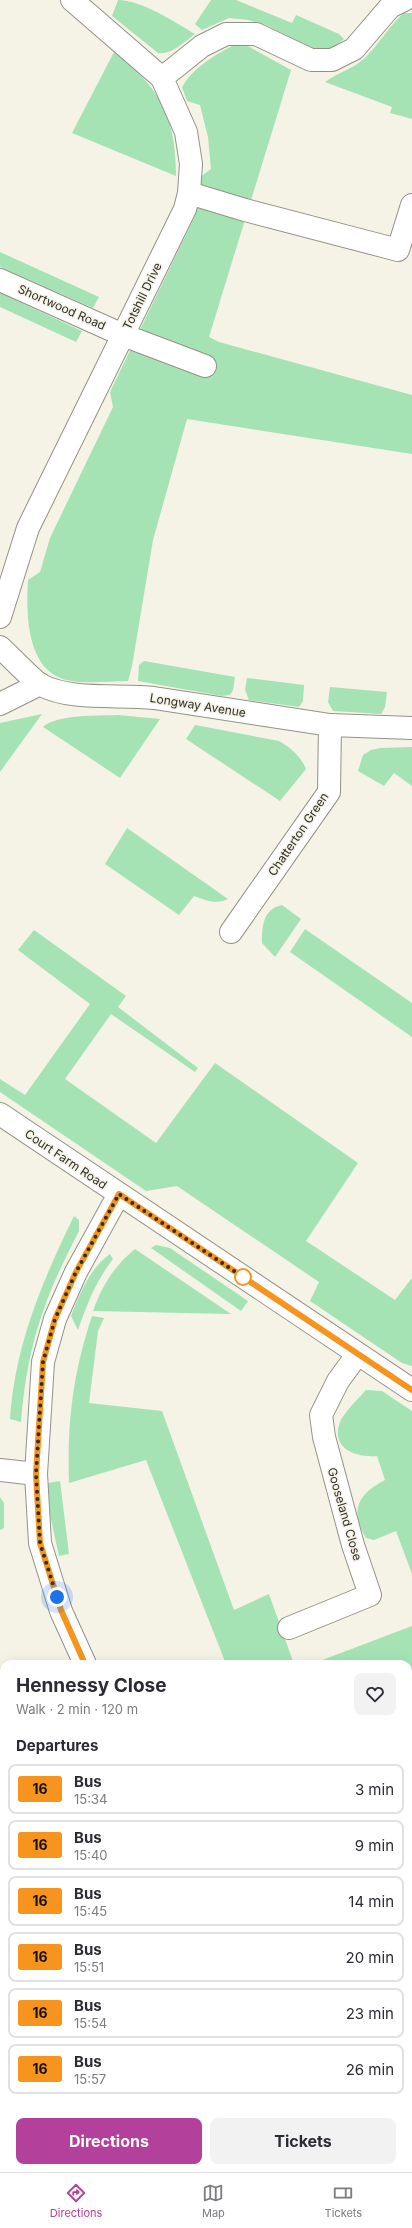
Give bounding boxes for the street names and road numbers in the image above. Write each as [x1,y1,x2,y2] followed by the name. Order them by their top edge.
[119,260,165,332] street label: Totshill Drive
[16,281,108,333] street label: Shortwood Road
[149,690,247,720] street label: Longway Avenue
[264,789,332,879] street label: Chatterton Green
[22,1126,110,1192] street label: Court Farm Road
[325,1466,365,1562] street label: Gooseland Close

